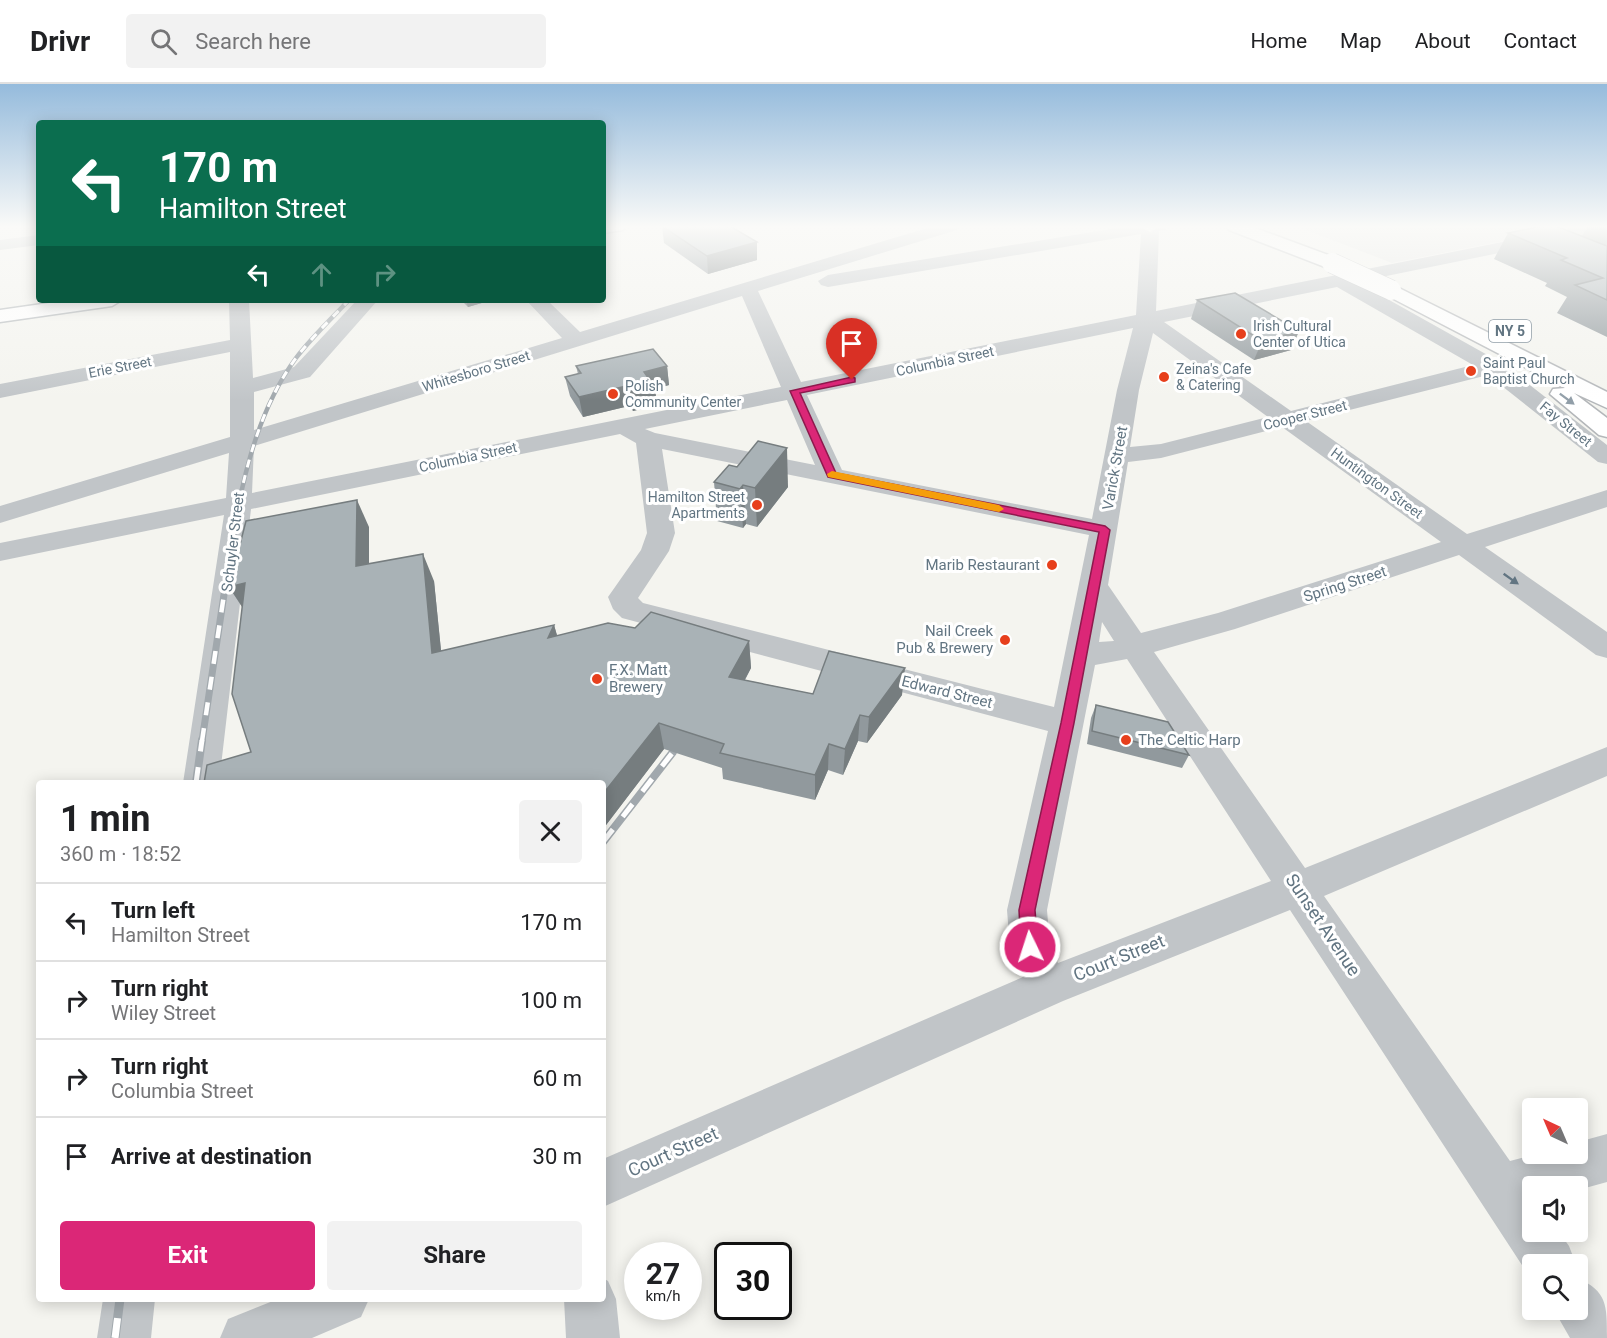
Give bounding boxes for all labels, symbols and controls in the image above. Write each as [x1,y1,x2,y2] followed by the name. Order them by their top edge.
[126,14,546,68] search box
[30,25,90,58] text: Drivr
[147,25,180,58] icon: search
[195,29,311,54] text: Search here
[1251,29,1307,53] text: Home
[1340,29,1382,53] text: Map
[1415,29,1471,53] text: About
[1504,29,1577,53] text: Contact
[159,143,278,192] text: 170 m
[60,144,138,222] icon: left
[159,193,347,225] text: Hamilton Street
[242,258,275,291] icon: left
[305,258,338,291] icon: ahead
[368,258,401,291] icon: right
[826,318,877,380] pin
[1253,318,1346,350] place label: Irish Cultural Center of Utica
[1489,320,1531,342] road number: NY 5
[835,327,868,360] icon: arrive
[1234,327,1248,341] marker: Irish Cultural Center of Utica
[895,343,996,379] street label: Columbia Street
[420,347,532,395] street label: Whitesboro Street
[87,353,153,381] street label: Erie Street
[1483,355,1575,387] place label: Saint Paul Baptist Church
[1176,361,1251,393] place label: Zeina's Cafe & Catering
[1464,364,1478,378] marker: Saint Paul Baptist Church
[1157,370,1171,384] marker: Zeina's Cafe & Catering
[625,378,741,410] place label: Polish Community Center
[606,387,620,401] marker: Polish Community Center
[1560,393,1575,405] one-way arrow
[1262,397,1349,433] street label: Cooper Street
[1537,398,1595,450] street label: Fay Street
[1099,425,1131,511] street label: Varick Street
[418,439,519,475] street label: Columbia Street
[1328,444,1426,522] street label: Huntington Street
[648,489,745,521] place label: Hamilton Street Apartments
[218,491,248,593] street label: Schuyler Street
[750,498,764,512] marker: Hamilton Street Apartments
[925,556,1040,574] place label: Marib Restaurant
[1045,558,1059,572] marker: Marib Restaurant
[1301,562,1389,606] street label: Spring Street
[1503,573,1519,585] one-way arrow
[896,622,993,657] place label: Nail Creek Pub & Brewery
[998,633,1012,647] marker: Nail Creek Pub & Brewery
[609,661,668,696] place label: F.X. Matt Brewery
[590,672,604,686] marker: F.X. Matt Brewery
[900,672,994,712] street label: Edward Street
[1138,731,1241,749] place label: The Celtic Harp
[1119,733,1133,747] marker: The Celtic Harp
[60,798,151,840] text: 1 min
[519,800,582,863] button: close
[60,842,181,866] text: 360 m · 18:52
[1282,870,1365,980] street label: Sunset Avenue
[111,898,195,923] text: Turn left
[60,906,93,939] icon: left
[520,910,582,935] text: 170 m
[998,915,1062,979] position arrow
[111,923,250,947] text: Hamilton Street
[1070,930,1167,985] street label: Court Street
[111,976,208,1001] text: Turn right
[60,984,93,1017] icon: right
[520,988,582,1013] text: 100 m
[111,1001,216,1025] text: Wiley Street
[111,1054,208,1079] text: Turn right
[60,1062,93,1095] icon: right
[533,1066,582,1091] text: 60 m
[111,1079,254,1103] text: Columbia Street
[1522,1098,1588,1164] north arrow
[1522,1098,1588,1320] map controls
[625,1122,721,1181] street label: Court Street
[60,1140,93,1173] icon: arrive
[111,1144,312,1169] text: Arrive at destination
[533,1144,582,1169] text: 30 m
[1522,1176,1588,1242] button: sound
[60,1221,315,1290] button: Exit
[327,1221,582,1290] button: Share
[714,1242,792,1320] speed limit sign: 30
[1522,1254,1588,1320] button: search
[646,1256,680,1291] text: 27
[645,1287,681,1305] text: km/h

